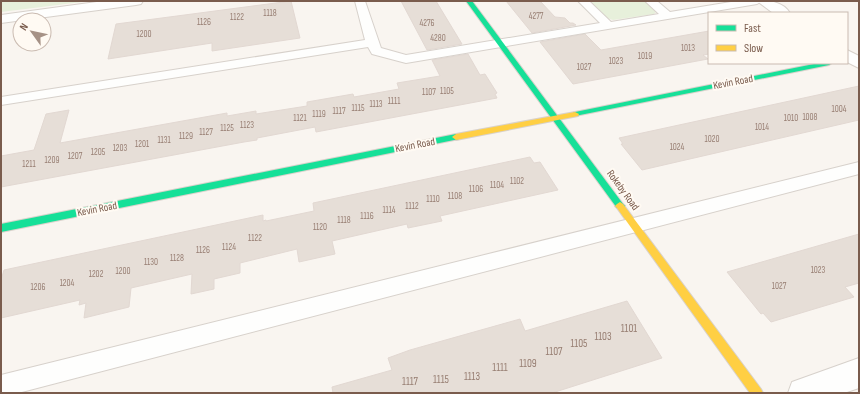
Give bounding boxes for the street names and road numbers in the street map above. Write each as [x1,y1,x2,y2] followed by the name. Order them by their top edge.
[712,72,754,92] street label: Kevin Road
[394,135,436,155] street label: Kevin Road
[604,167,642,213] street label: Rokeby Road
[76,199,118,219] street label: Kevin Road

